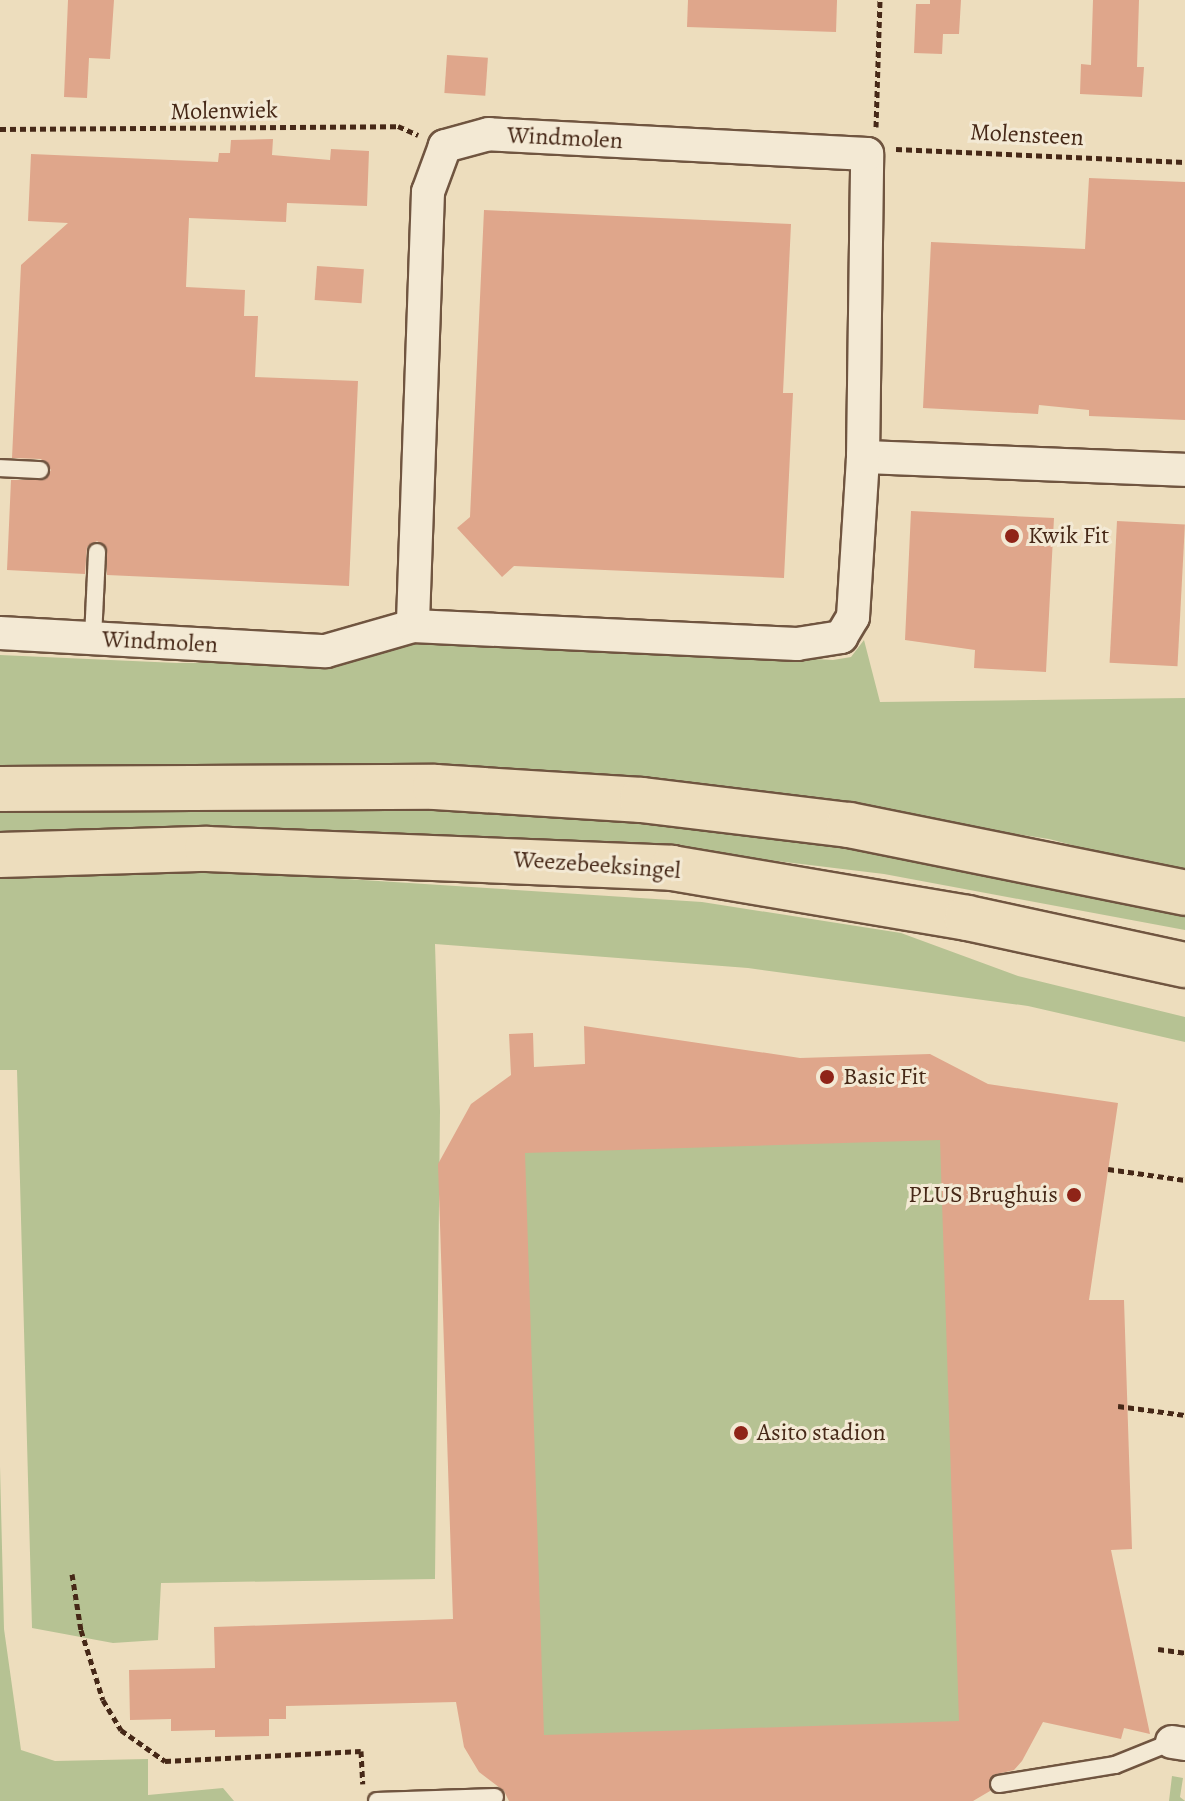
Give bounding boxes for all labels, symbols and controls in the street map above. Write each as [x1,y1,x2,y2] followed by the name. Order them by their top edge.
[170,96,278,126] street label: Molenwiek
[969,118,1085,152] street label: Molensteen
[506,121,624,155] street label: Windmolen
[1028,522,1109,550] place label: Kwik Fit
[1003,527,1021,545] marker: Kwik Fit
[101,625,219,659] street label: Windmolen
[512,845,682,885] street label: Weezebeeksingel
[843,1063,926,1091] place label: Basic Fit
[818,1068,836,1086] marker: Basic Fit
[908,1181,1058,1209] place label: PLUS Brughuis
[1065,1186,1083,1204] marker: PLUS Brughuis
[757,1419,886,1447] place label: Asito stadion
[732,1424,750,1442] marker: Asito stadion

